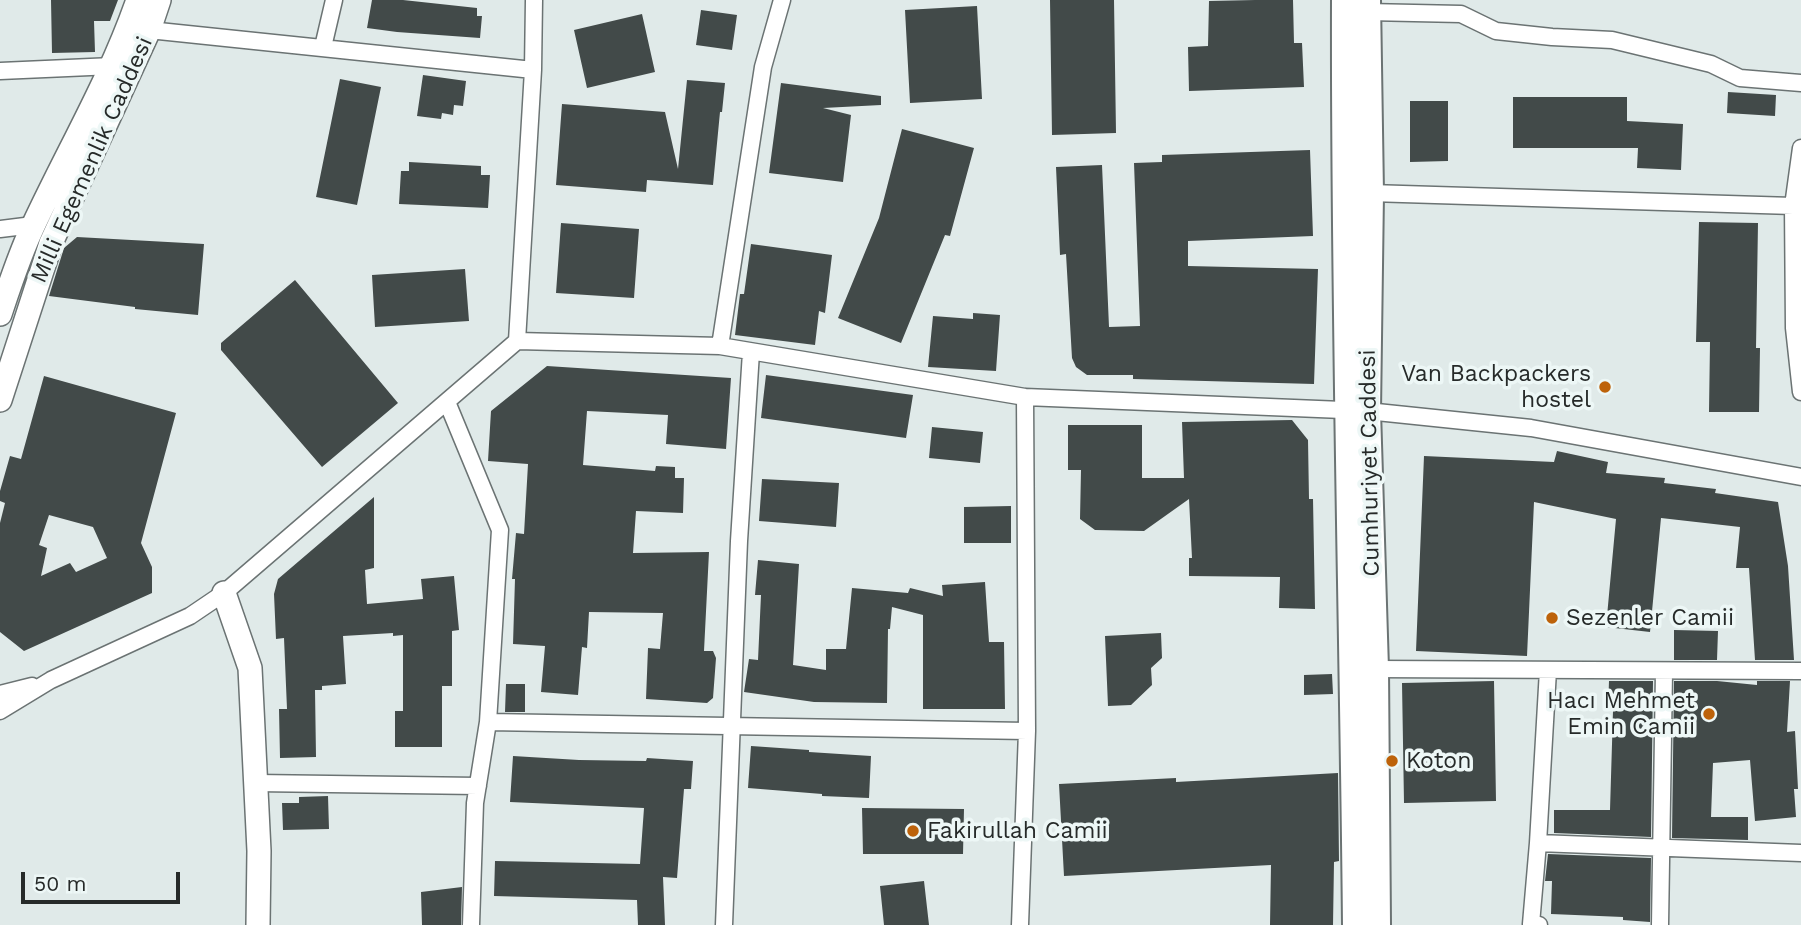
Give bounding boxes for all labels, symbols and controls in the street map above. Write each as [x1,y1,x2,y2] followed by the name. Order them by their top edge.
[25,33,159,287] street label: Milli Egemenlik Caddesi
[1354,349,1386,577] street label: Cumhuriyet Caddesi
[1401,360,1591,414] place label: Van Backpackers hostel
[1597,379,1613,395] marker: Van Backpackers hostel
[1566,604,1734,632] place label: Sezenler Camii
[1544,610,1560,626] marker: Sezenler Camii
[1547,687,1695,741] place label: Hacı Mehmet Emin Camii
[1701,706,1717,722] marker: Hacı Mehmet Emin Camii
[1406,747,1471,775] place label: Koton
[1384,753,1400,769] marker: Koton
[927,817,1108,845] place label: Fakirullah Camii
[905,823,921,839] marker: Fakirullah Camii
[24,858,184,902] scale bar
[34,871,86,896] text: 50 m

